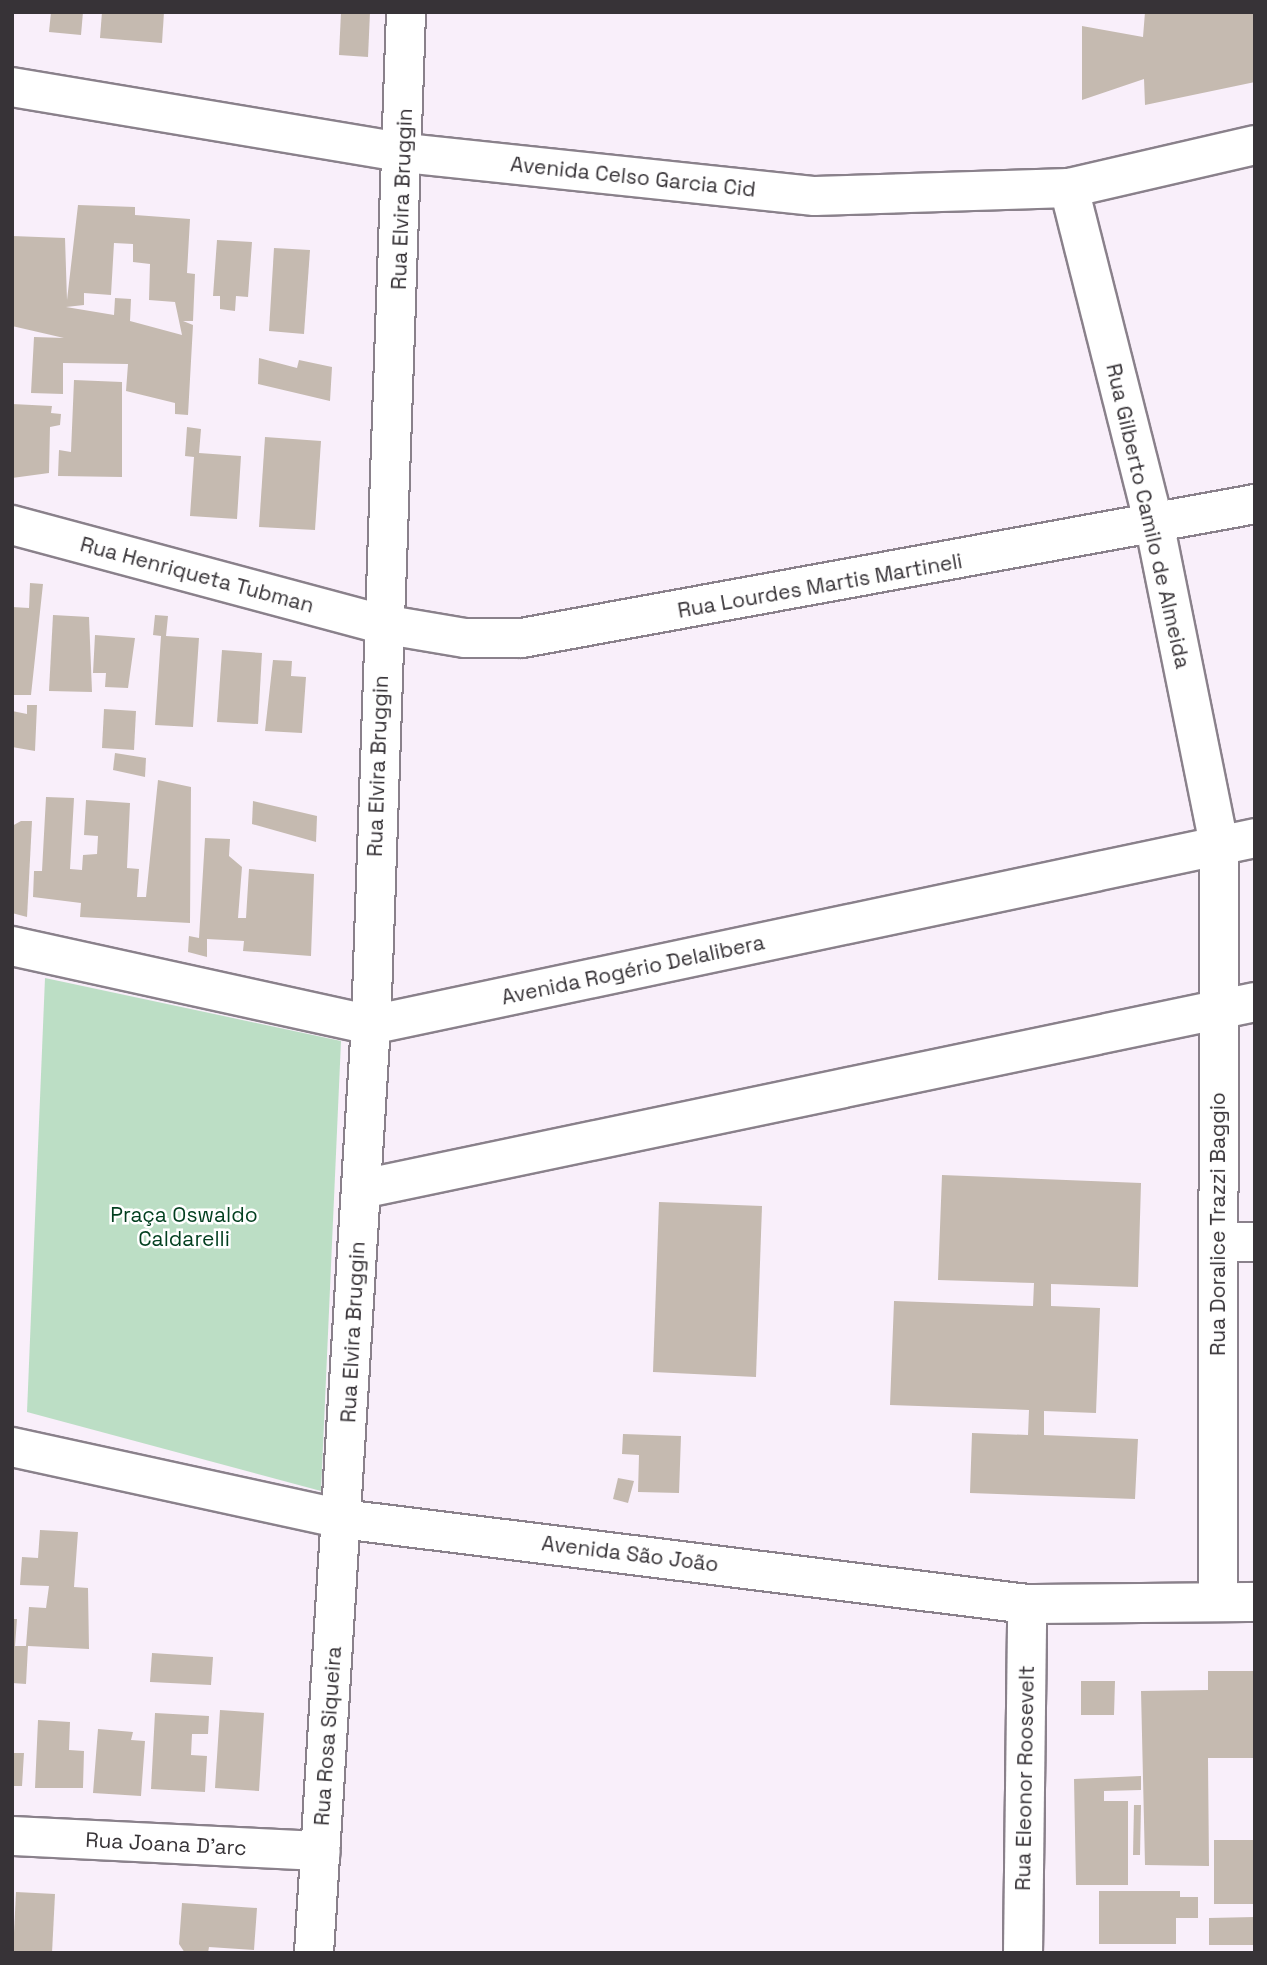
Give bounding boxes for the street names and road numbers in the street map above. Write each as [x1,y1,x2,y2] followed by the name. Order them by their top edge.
[386,108,418,290] street label: Rua Elvira Bruggin
[509,152,757,202] street label: Avenida Celso Garcia Cid
[1101,361,1195,671] street label: Rua Gilberto Camilo de Almeida
[77,532,317,618] street label: Rua Henriqueta Tubman
[676,549,964,623] street label: Rua Lourdes Martis Martineli
[362,675,394,857] street label: Rua Elvira Bruggin
[499,930,767,1010] street label: Avenida Rogério Delalibera
[1205,1092,1231,1356] street label: Rua Doralice Trazzi Baggio
[336,1241,370,1423] street label: Rua Elvira Bruggin
[540,1531,720,1577] street label: Avenida São João
[309,1645,347,1827] street label: Rua Rosa Siqueira
[1010,1665,1040,1891] street label: Rua Eleonor Roosevelt
[85,1827,247,1861] street label: Rua Joana D'arc

